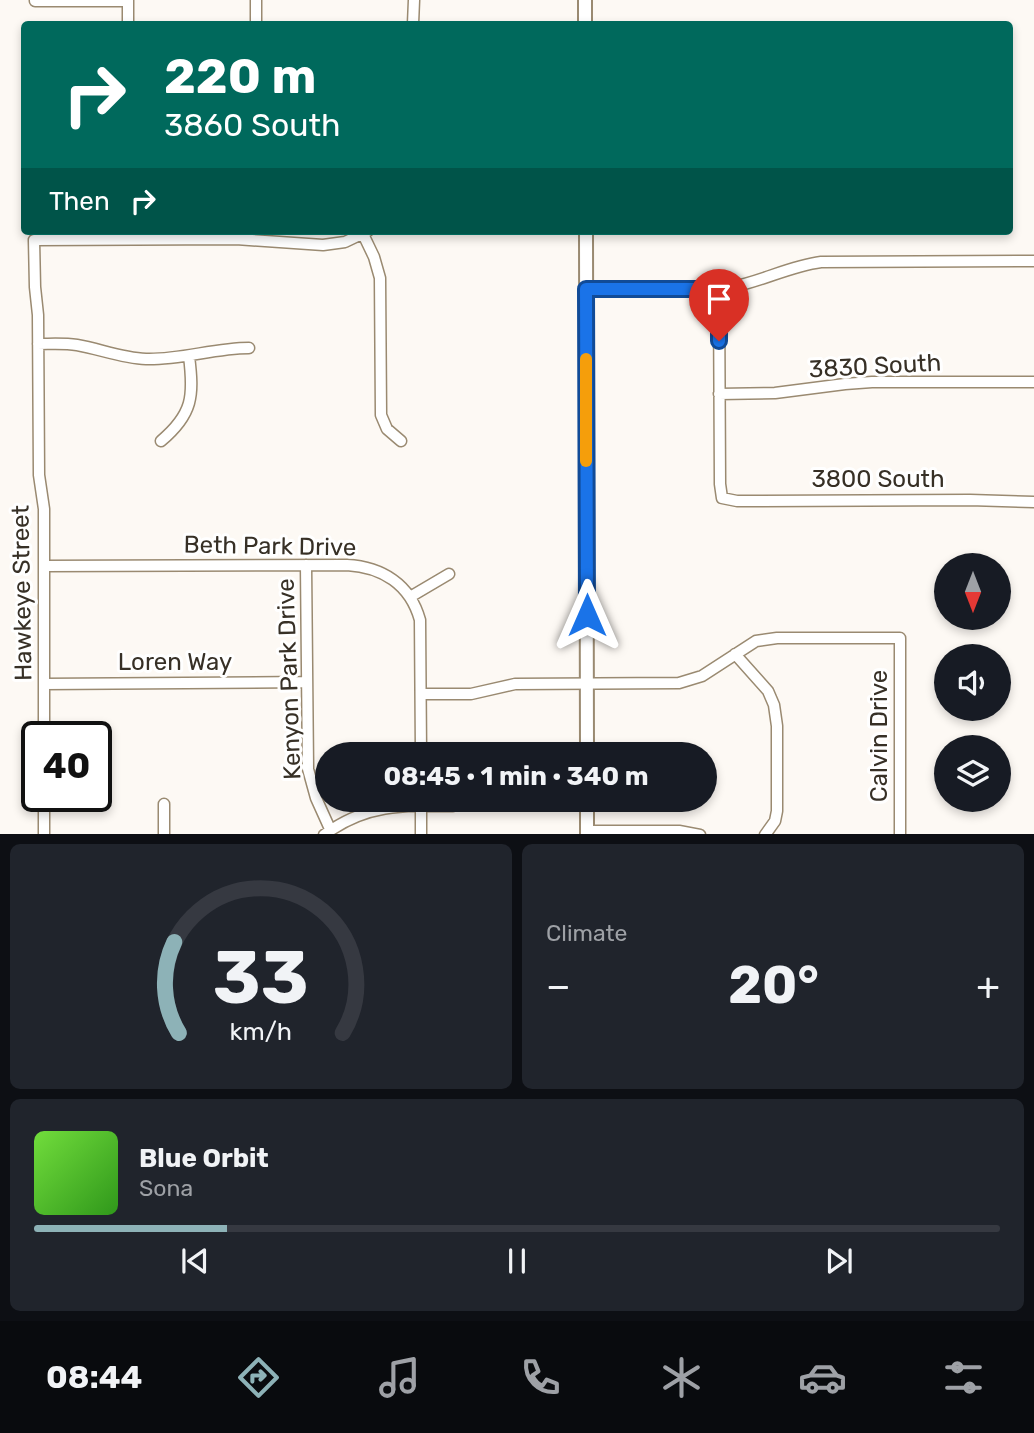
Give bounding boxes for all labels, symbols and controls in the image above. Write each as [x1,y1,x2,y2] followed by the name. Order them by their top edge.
[164,47,316,105] text: 220 m
[49,49,140,140] icon: right
[164,106,341,144] text: 3860 South
[124,182,162,220] icon: right
[49,186,110,217] text: Then
[689,269,749,341] pin
[700,280,738,318] icon: arrive
[808,349,942,383] street label: 3830 South
[811,465,945,493] street label: 3800 South
[6,505,38,681] street label: Hawkeye Street
[183,530,357,562] street label: Beth Park Drive
[934,553,1012,630] north arrow
[934,553,1011,812] map controls
[271,578,307,780] street label: Kenyon Park Drive
[550,578,624,652] position arrow
[934,644,1011,721] button: sound
[118,648,232,676] street label: Loren Way
[865,670,893,802] street label: Calvin Drive
[21,721,112,812] speed limit sign: 40
[934,735,1011,812] button: layers
[383,761,649,792] text: 08:45 · 1 min · 340 m
[546,919,627,947] text: Climate
[213,935,309,1021] text: 33
[728,954,819,1016] text: 20°
[546,963,571,1009] text: −
[976,963,1000,1009] text: +
[230,1016,292,1045] text: km/h
[139,1143,269,1174] text: Blue Orbit
[139,1174,193,1202] text: Sona
[176,1242,214,1280] icon: previous
[498,1242,536,1280] icon: pause
[820,1242,858,1280] icon: next
[234,1353,283,1402] icon: directions
[375,1353,424,1402] icon: music
[516,1353,565,1402] icon: phone
[657,1353,706,1402] icon: climate
[798,1353,847,1402] icon: car
[939,1353,988,1402] icon: filters
[46,1358,142,1396] text: 08:44

